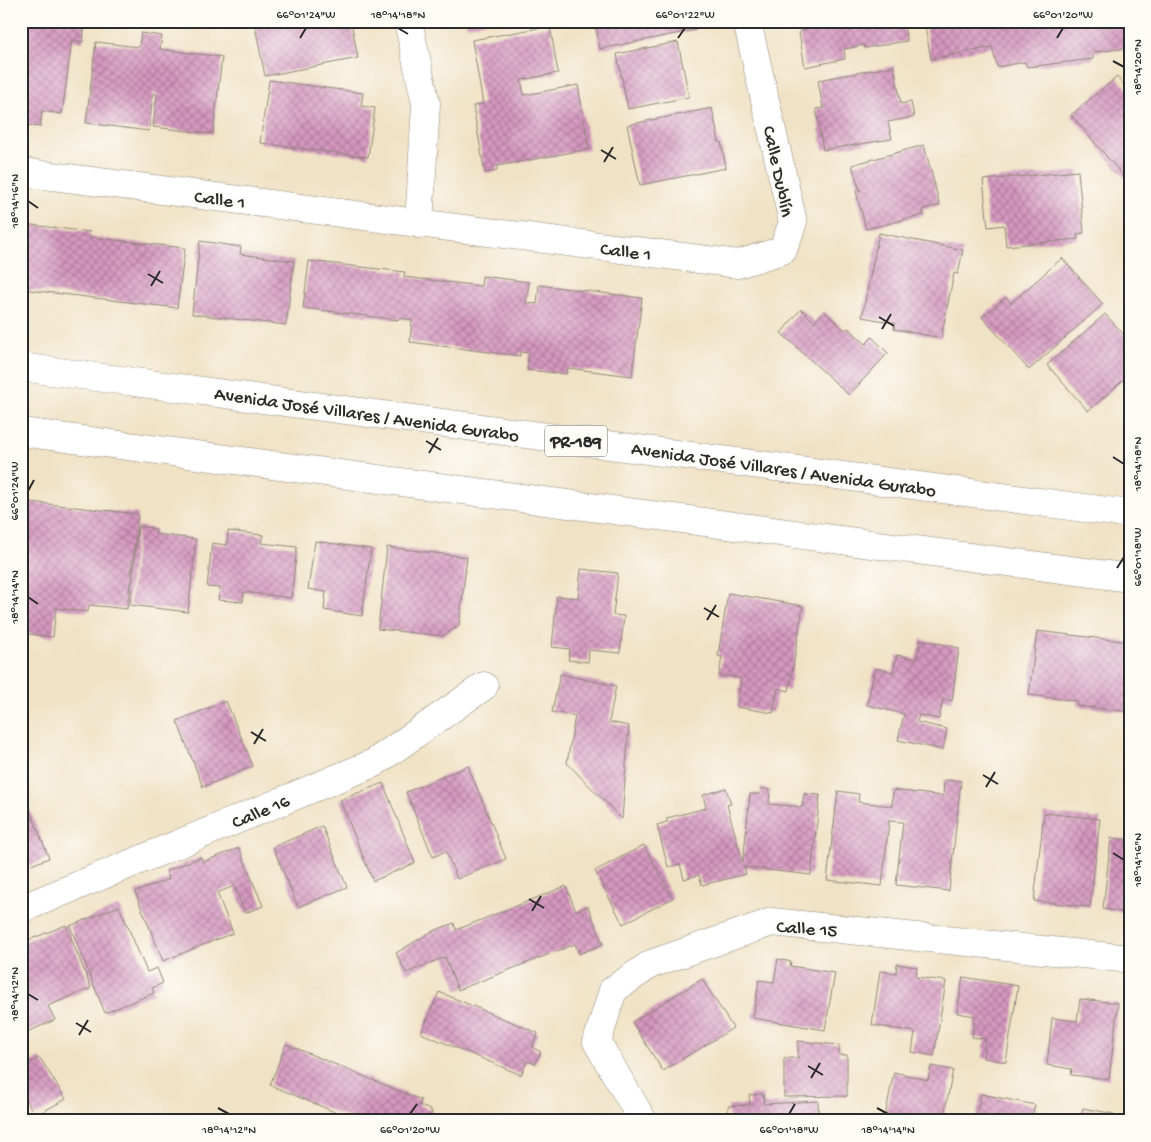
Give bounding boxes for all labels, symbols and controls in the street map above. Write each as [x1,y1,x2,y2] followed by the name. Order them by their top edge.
[276,9,336,23] text: 66°01'24"W
[370,9,425,23] text: 18°14'18"N
[655,9,715,23] text: 66°01'22"W
[1033,9,1093,23] text: 66°01'20"W
[1132,39,1146,96] text: 18°14'20"N
[756,124,797,219] street label: Calle Dublín
[9,174,23,229] text: 18°14'16"N
[193,187,246,216] street label: Calle 1
[599,239,652,268] street label: Calle 1
[213,384,520,449] street label: Avenida José Villares / Avenida Gurabo
[545,426,607,456] road number: PR-189
[1132,437,1146,492] text: 18°14'18"N
[630,439,937,504] street label: Avenida José Villares / Avenida Gurabo
[9,461,23,521] text: 66°01'24"W
[1132,528,1146,586] text: 66°01'18"W
[9,570,23,625] text: 18°14'14"N
[229,791,294,836] street label: Calle 16
[1132,833,1146,888] text: 18°14'16"N
[775,917,838,944] street label: Calle 15
[9,967,23,1022] text: 18°14'12"N
[201,1124,256,1138] text: 18°14'12"N
[380,1124,440,1138] text: 66°01'20"W
[760,1124,818,1138] text: 66°01'18"W
[860,1124,915,1138] text: 18°14'14"N

